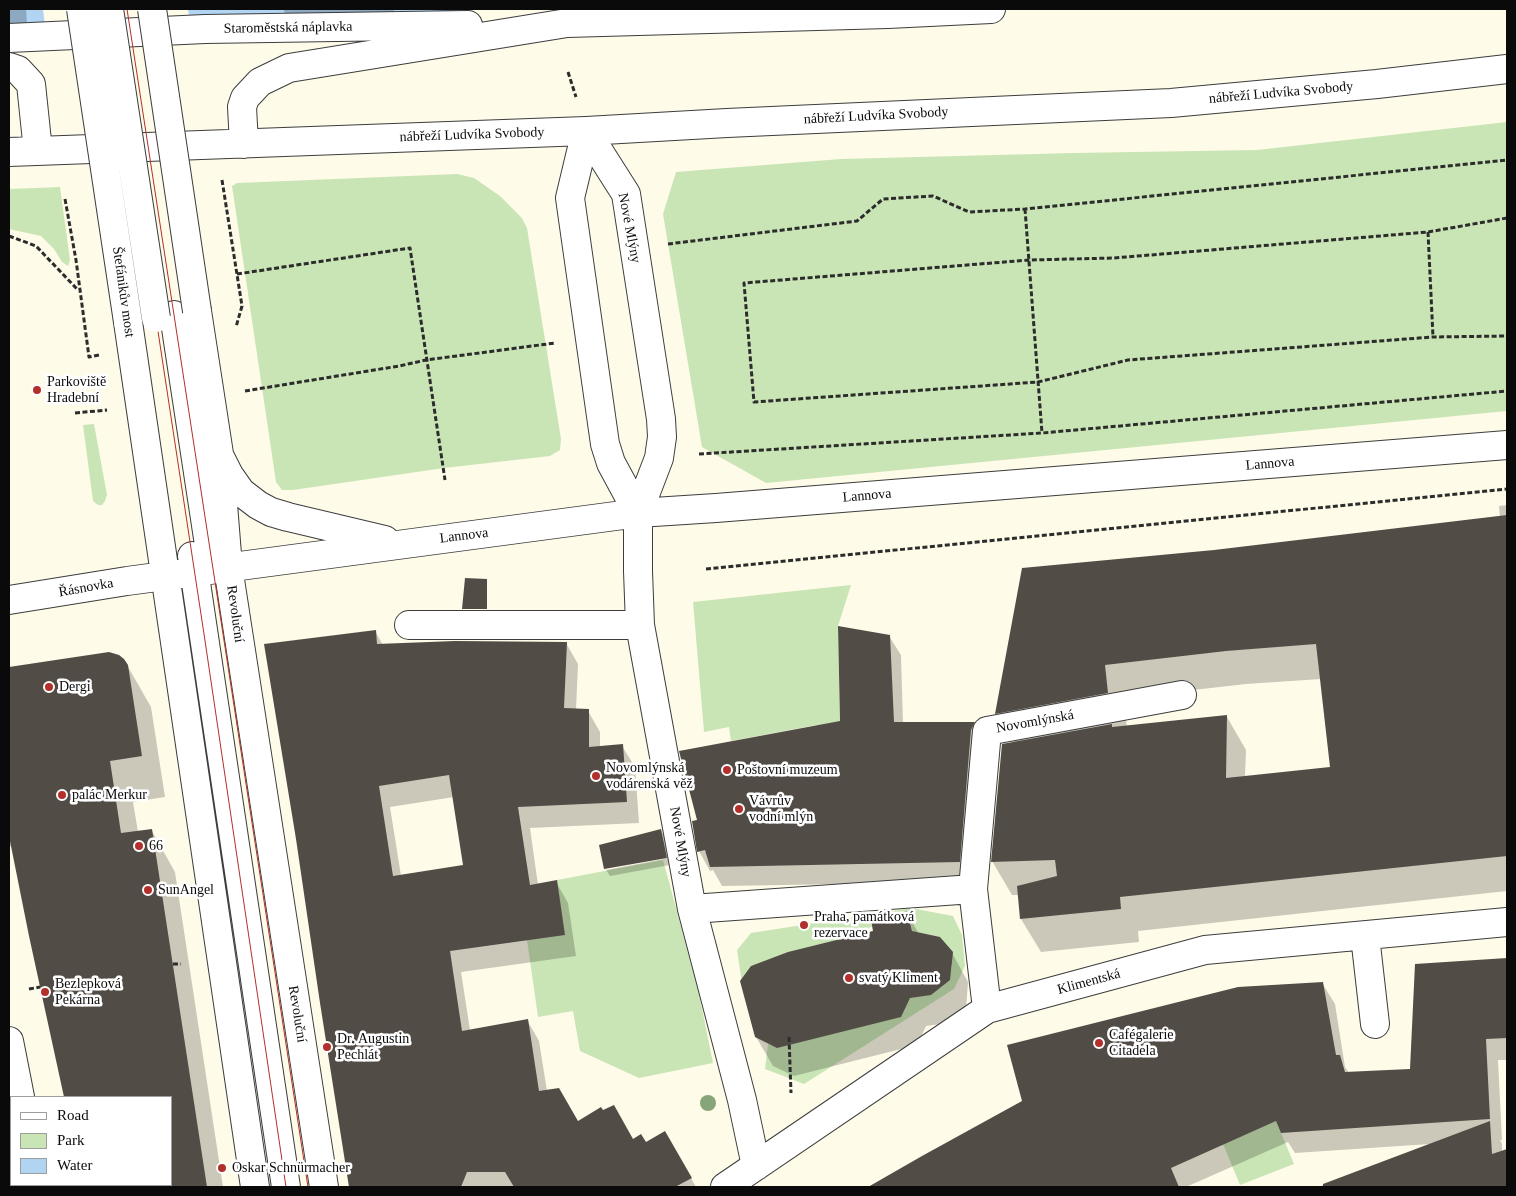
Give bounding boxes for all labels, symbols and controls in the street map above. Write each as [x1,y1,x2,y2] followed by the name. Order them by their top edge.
[224,18,352,38] street label: Staroměstská náplavka
[1208,78,1354,108] street label: nábřeží Ludvíka Svobody
[803,104,949,128] street label: nábřeží Ludvíka Svobody
[399,124,545,146] street label: nábřeží Ludvíka Svobody
[614,191,644,265] street label: Nové Mlýny
[108,246,138,338] street label: Štefánikův most
[47,374,106,407] place label: Parkoviště Hradební
[31,384,43,396] marker: Parkoviště Hradební
[1245,453,1295,475] street label: Lannova
[842,485,892,507] street label: Lannova
[439,525,489,547] street label: Lannova
[57,575,115,601] street label: Řásnovka
[223,584,247,644] street label: Revoluční
[59,679,91,695] place label: Dergi
[43,681,55,693] marker: Dergi
[995,707,1075,737] street label: Novomlýnská
[606,760,693,792] place label: Novomlýnská vodárenská věž
[737,762,838,778] place label: Poštovní muzeum
[721,764,733,776] marker: Poštovní muzeum
[590,770,602,782] marker: Novomlýnská vodárenská věž
[72,787,147,803] place label: palác Merkur
[56,789,68,801] marker: palác Merkur
[749,793,813,826] place label: Vávrův vodní mlýn
[733,803,745,815] marker: Vávrův vodní mlýn
[666,806,694,878] street label: Nové Mlýny
[149,838,163,854] place label: 66
[133,840,145,852] marker: 66
[158,882,214,898] place label: SunAngel
[142,884,154,896] marker: SunAngel
[814,909,914,942] place label: Praha, památková rezervace
[798,919,810,931] marker: Praha, památková rezervace
[1056,966,1122,998] street label: Klimentská
[859,970,938,986] place label: svatý Kliment
[843,972,855,984] marker: svatý Kliment
[55,976,121,1009] place label: Bezlepková Pekárna
[284,984,310,1044] street label: Revoluční
[39,986,51,998] marker: Bezlepková Pekárna
[1109,1027,1174,1060] place label: Cafégalerie Citadela
[337,1031,409,1064] place label: Dr. Augustin Pechlát
[1093,1037,1105,1049] marker: Cafégalerie Citadela
[321,1041,333,1053] marker: Dr. Augustin Pechlát
[10,1096,172,1186] legend
[57,1107,89,1123] text: Road
[57,1132,85,1148] text: Park
[57,1157,92,1173] text: Water
[232,1160,350,1176] place label: Oskar Schnürmacher
[216,1162,228,1174] marker: Oskar Schnürmacher

